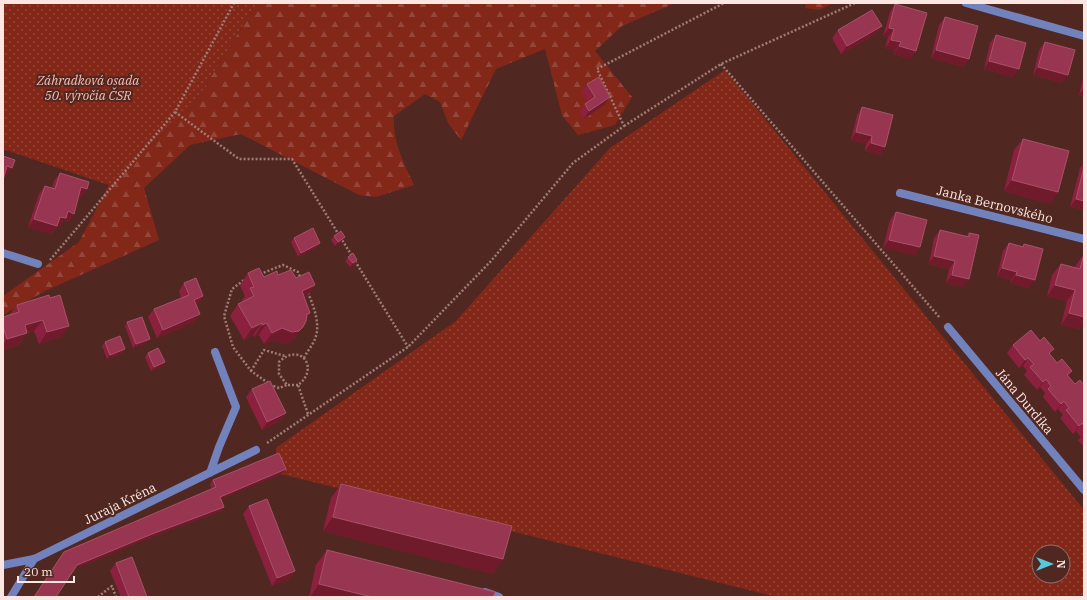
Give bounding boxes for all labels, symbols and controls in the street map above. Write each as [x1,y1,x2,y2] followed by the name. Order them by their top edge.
[36,72,139,104] park label: Záhradková osada 50. výročia ČSR
[935,182,1055,227] street label: Janka Bernovského
[992,365,1057,438] street label: Jána Durdíka
[81,479,159,528] street label: Juraja Kréna
[1031,544,1071,584] north arrow
[18,558,74,584] scale bar
[1054,560,1068,569] text: N
[24,564,53,579] text: 20 m

